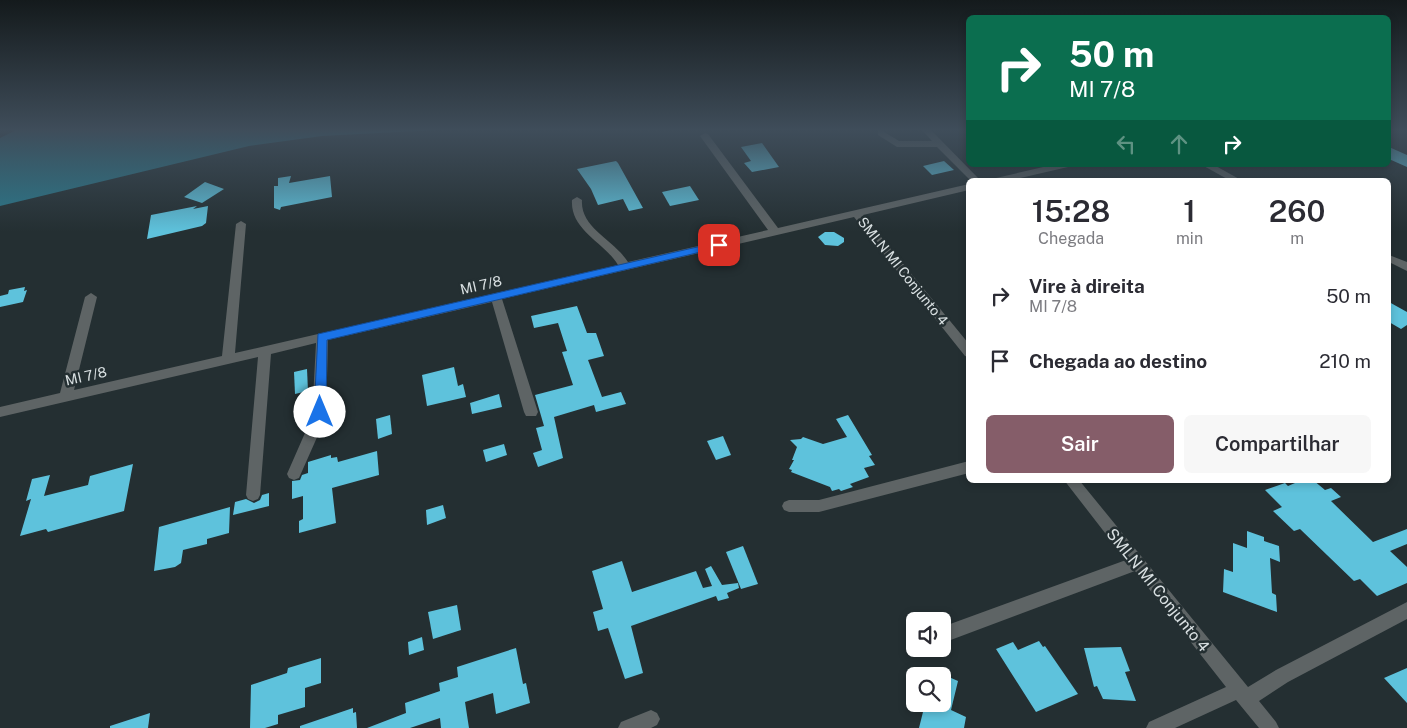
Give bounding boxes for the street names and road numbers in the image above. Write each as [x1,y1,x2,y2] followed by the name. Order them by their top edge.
[855,214,952,328] street label: SMLN MI Conjunto 4
[459,272,503,298] street label: MI 7/8
[64,363,108,389] street label: MI 7/8
[1102,524,1214,656] street label: SMLN MI Conjunto 4

